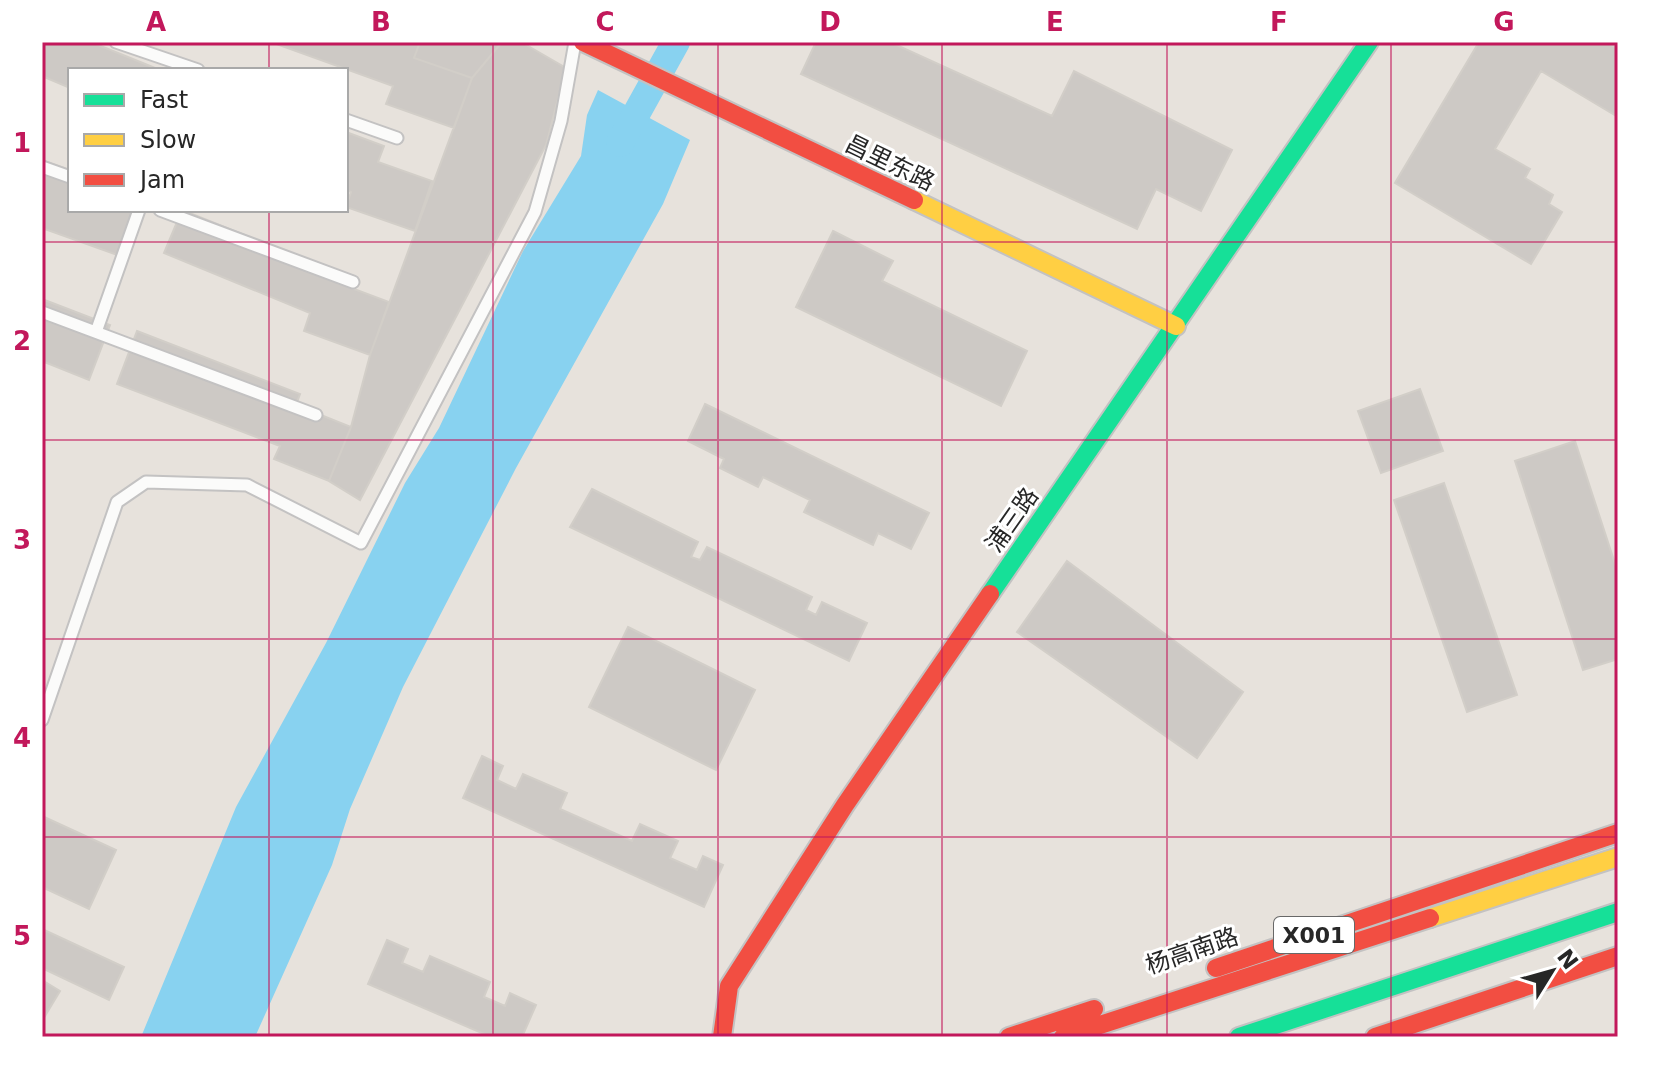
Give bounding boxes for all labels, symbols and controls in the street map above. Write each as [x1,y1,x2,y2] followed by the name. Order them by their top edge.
[146,7,166,37] text: A
[371,7,391,37] text: B
[595,7,615,37] text: C
[819,7,841,37] text: D
[1046,7,1064,37] text: E
[1270,7,1288,37] text: F
[1493,7,1515,37] text: G
[68,68,348,212] legend
[140,86,188,114] text: Fast
[140,126,196,154] text: Slow
[13,128,31,158] text: 1
[841,129,939,197] street label: 昌里东路
[138,166,185,194] text: Jam
[13,326,31,356] text: 2
[980,482,1044,558] street label: 浦三路
[13,525,31,555] text: 3
[13,723,31,753] text: 4
[1274,917,1354,953] road number: X001
[13,921,31,951] text: 5
[1142,922,1242,980] street label: 杨高南路
[1512,931,1592,1011] north arrow
[1552,944,1583,974] text: N

